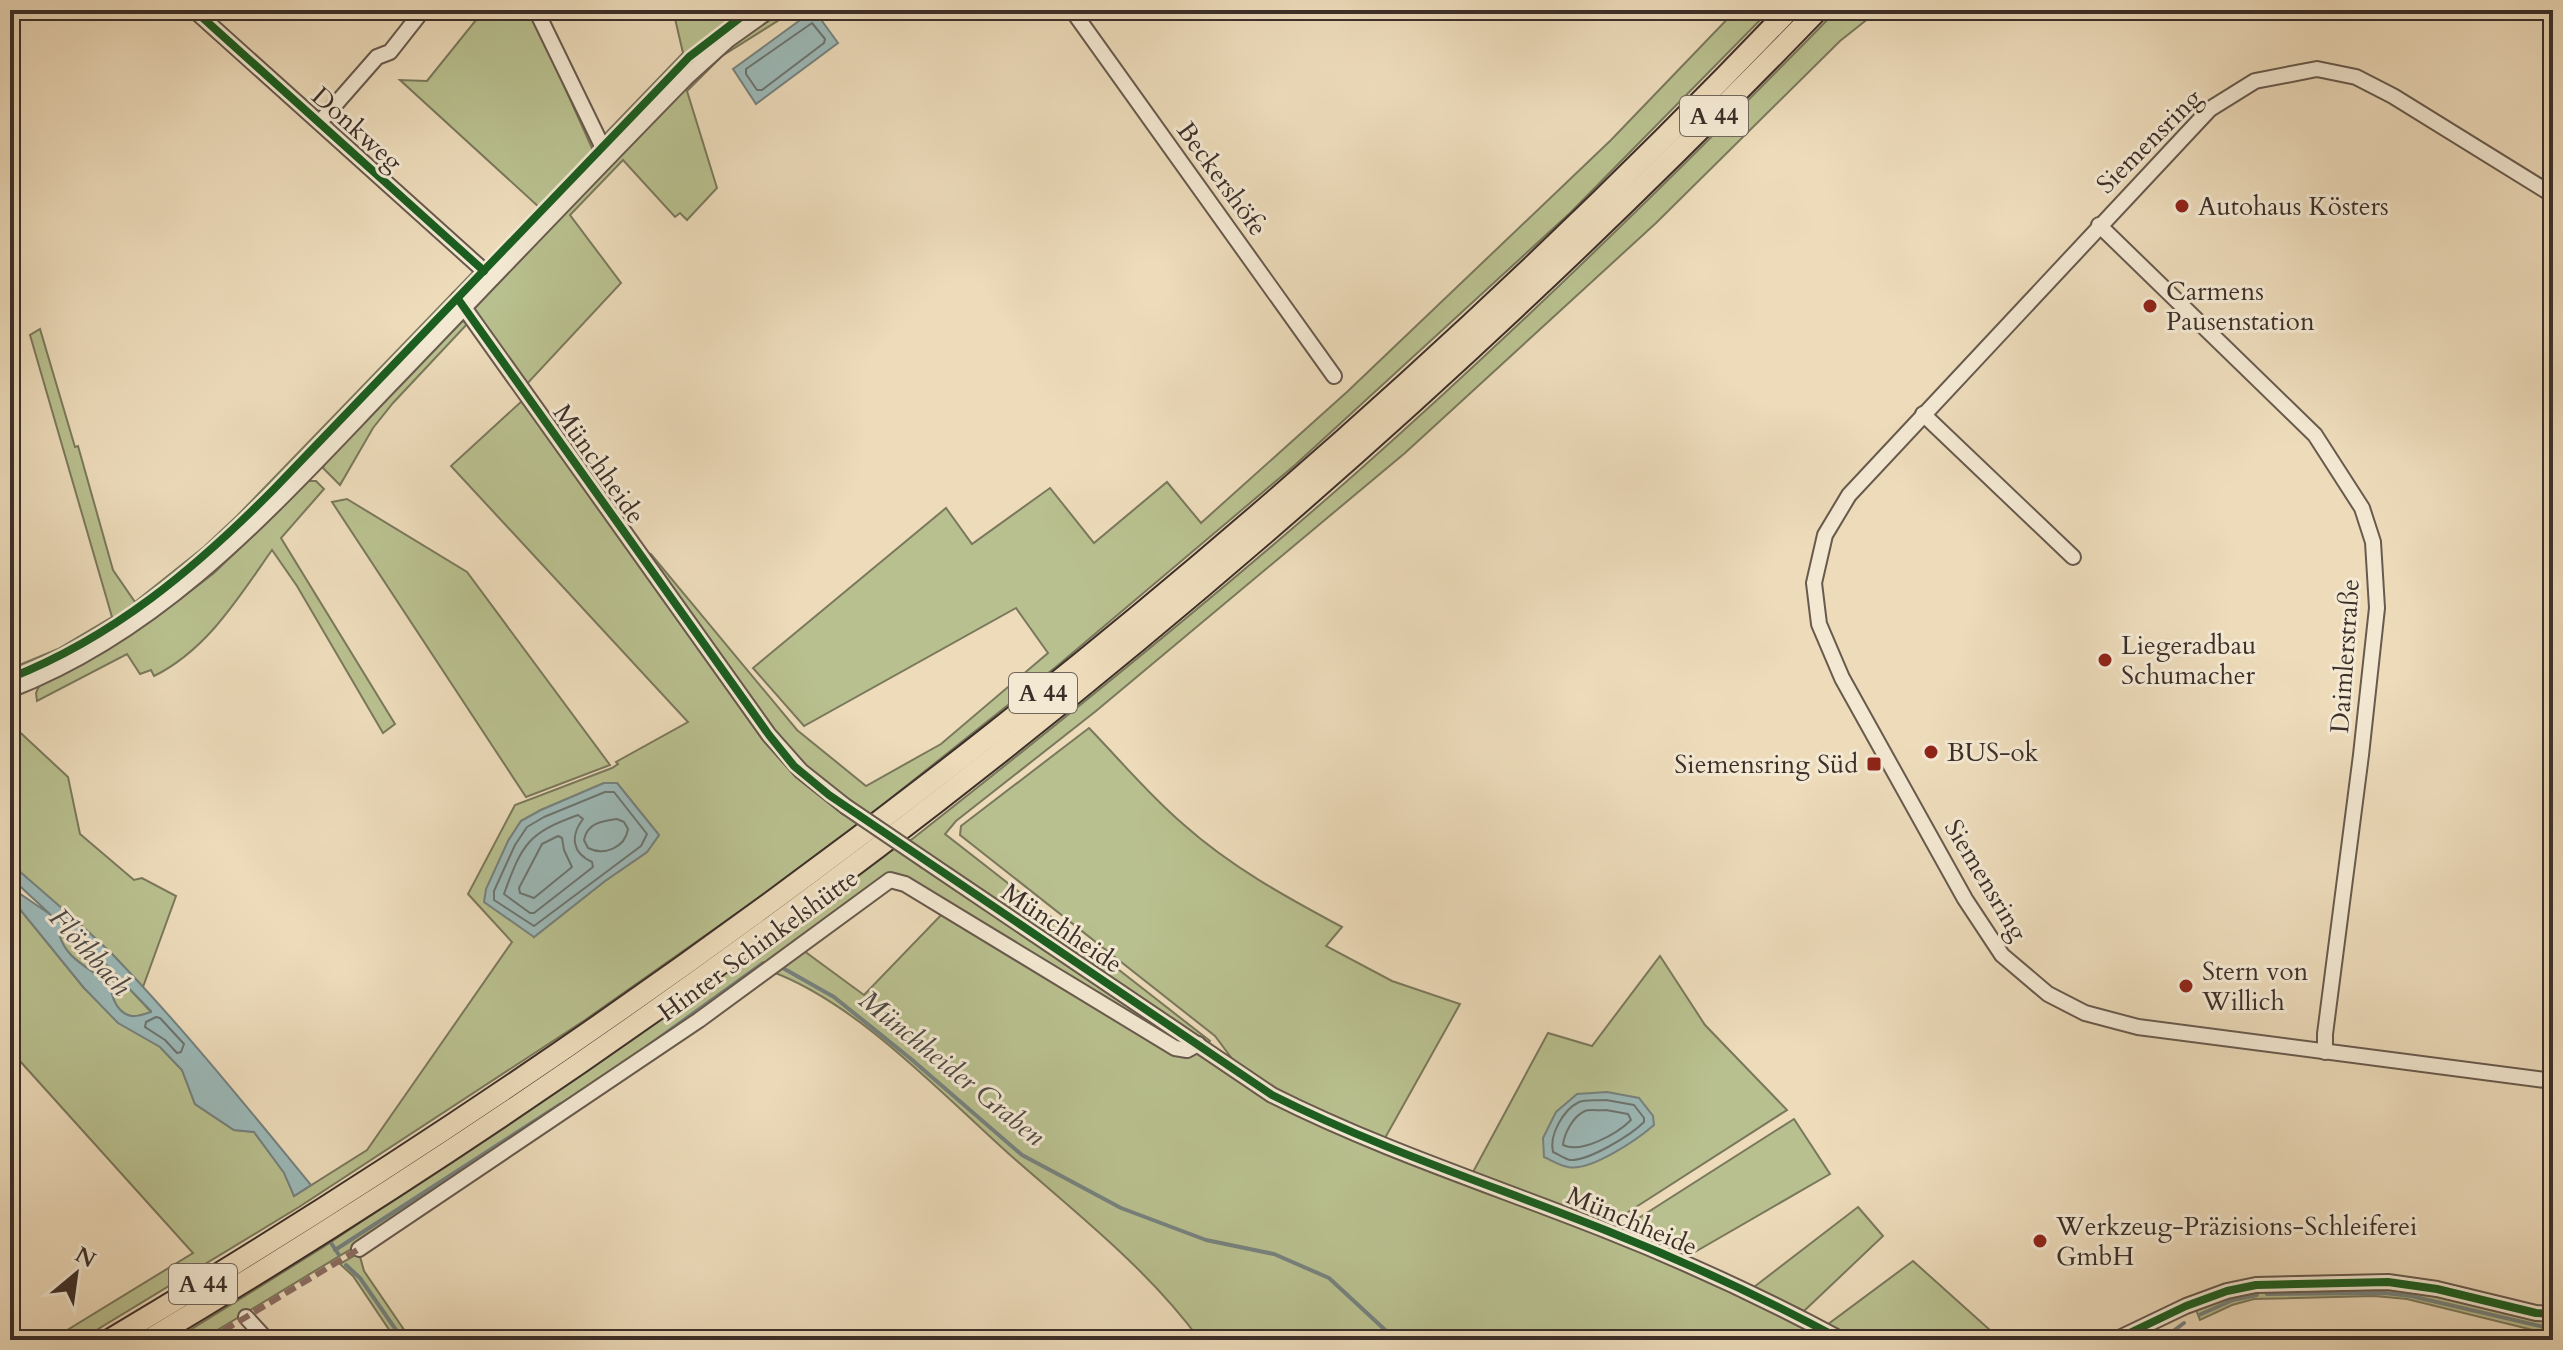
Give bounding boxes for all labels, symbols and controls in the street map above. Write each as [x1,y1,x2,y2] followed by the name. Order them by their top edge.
[304,79,410,179] street label: Donkweg
[2089,80,2210,201] street label: Siemensring
[1680,96,1748,136] road number: A 44
[1169,115,1275,243] street label: Beckershöfe
[2198,189,2389,224] place label: Autohaus Kösters
[2173,197,2191,215] marker: Autohaus Kösters
[2166,274,2315,339] place label: Carmens Pausenstation
[2141,297,2159,315] marker: Carmens Pausenstation
[545,397,653,531] street label: Münchheide
[2322,578,2368,734] street label: Daimlerstraße
[2121,628,2256,693] place label: Liegeradbau Schumacher
[2096,651,2114,669] marker: Liegeradbau Schumacher
[1009,673,1077,713] road number: A 44
[1947,735,2039,770] place label: BUS-ok
[1922,743,1940,761] marker: BUS-ok
[1674,747,1858,782] place label: Siemensring Süd
[1865,755,1883,773] marker: Siemensring Süd
[1936,813,2036,947] street label: Siemensring
[651,861,865,1029] street label: Hinter Schinkelshütte
[995,875,1129,981] street label: Münchheide
[40,900,140,1004] water label: Flöthbach
[2201,954,2308,1019] place label: Stern von Willich
[2177,977,2195,995] marker: Stern von Willich
[851,981,1053,1155] water label: Münchheider Graben
[1561,1178,1703,1264] street label: Münchheide
[2055,1209,2417,1274] place label: Werkzeug-Präzisions-Schleiferei GmbH
[2031,1232,2049,1250] marker: Werkzeug-Präzisions-Schleiferei GmbH
[36,1234,116,1314] north arrow
[70,1240,101,1275] text: N
[169,1264,237,1304] road number: A 44

